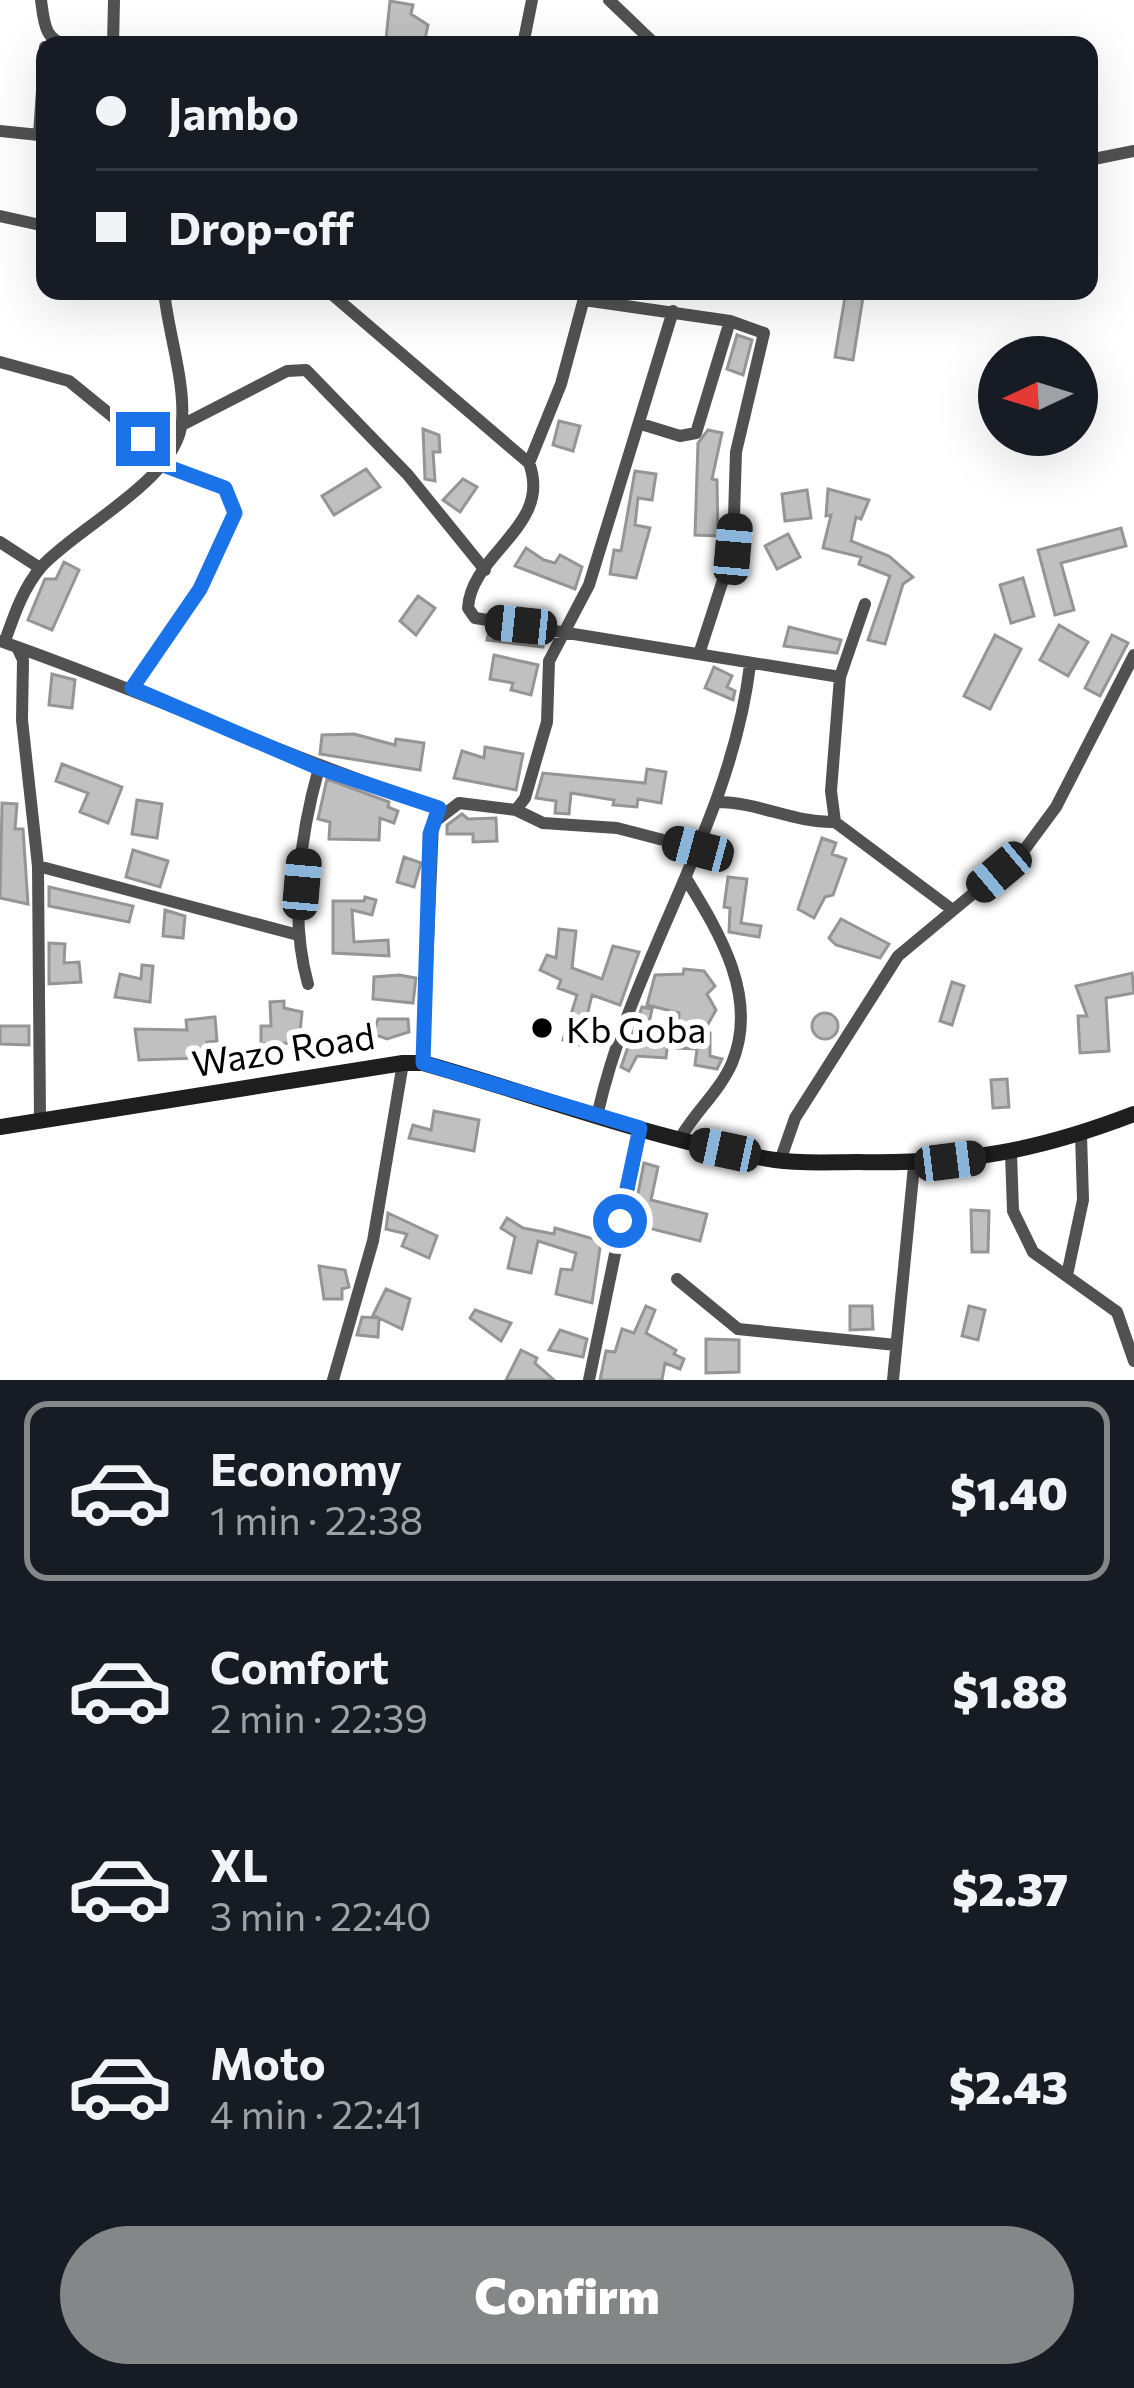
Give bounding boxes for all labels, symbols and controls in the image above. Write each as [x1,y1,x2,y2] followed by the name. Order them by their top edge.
[168,84,299,139] text: Jambo
[168,199,354,254] text: Drop-off
[978,336,1098,456] north arrow
[978,336,1098,456] map controls
[116,412,170,466] route end
[712,512,754,586] car
[483,603,559,647] car
[659,822,737,876] car
[960,835,1038,909] car
[281,847,323,921] car
[566,1006,706,1050] place label: Kb Goba
[189,1012,377,1084] street label: Wazo Road
[529,1015,555,1041] marker: Kb Goba
[686,1125,764,1175] car
[912,1139,988,1183] car
[593,1194,647,1248] route start
[66,1437,174,1545] icon: car
[210,1440,402,1495] text: Economy
[950,1464,1068,1519] text: $1.40
[210,1495,423,1543] text: 1 min · 22:38
[66,1635,174,1743] icon: car
[210,1638,389,1693] text: Comfort
[953,1662,1068,1717] text: $1.88
[210,1693,428,1741] text: 2 min · 22:39
[66,1833,174,1941] icon: car
[210,1836,268,1891] text: XL
[952,1860,1068,1915] text: $2.37
[210,1891,432,1939] text: 3 min · 22:40
[66,2031,174,2139] icon: car
[210,2034,326,2089] text: Moto
[949,2058,1068,2113] text: $2.43
[210,2089,423,2137] text: 4 min · 22:41
[60,2226,1074,2364] button: Confirm

